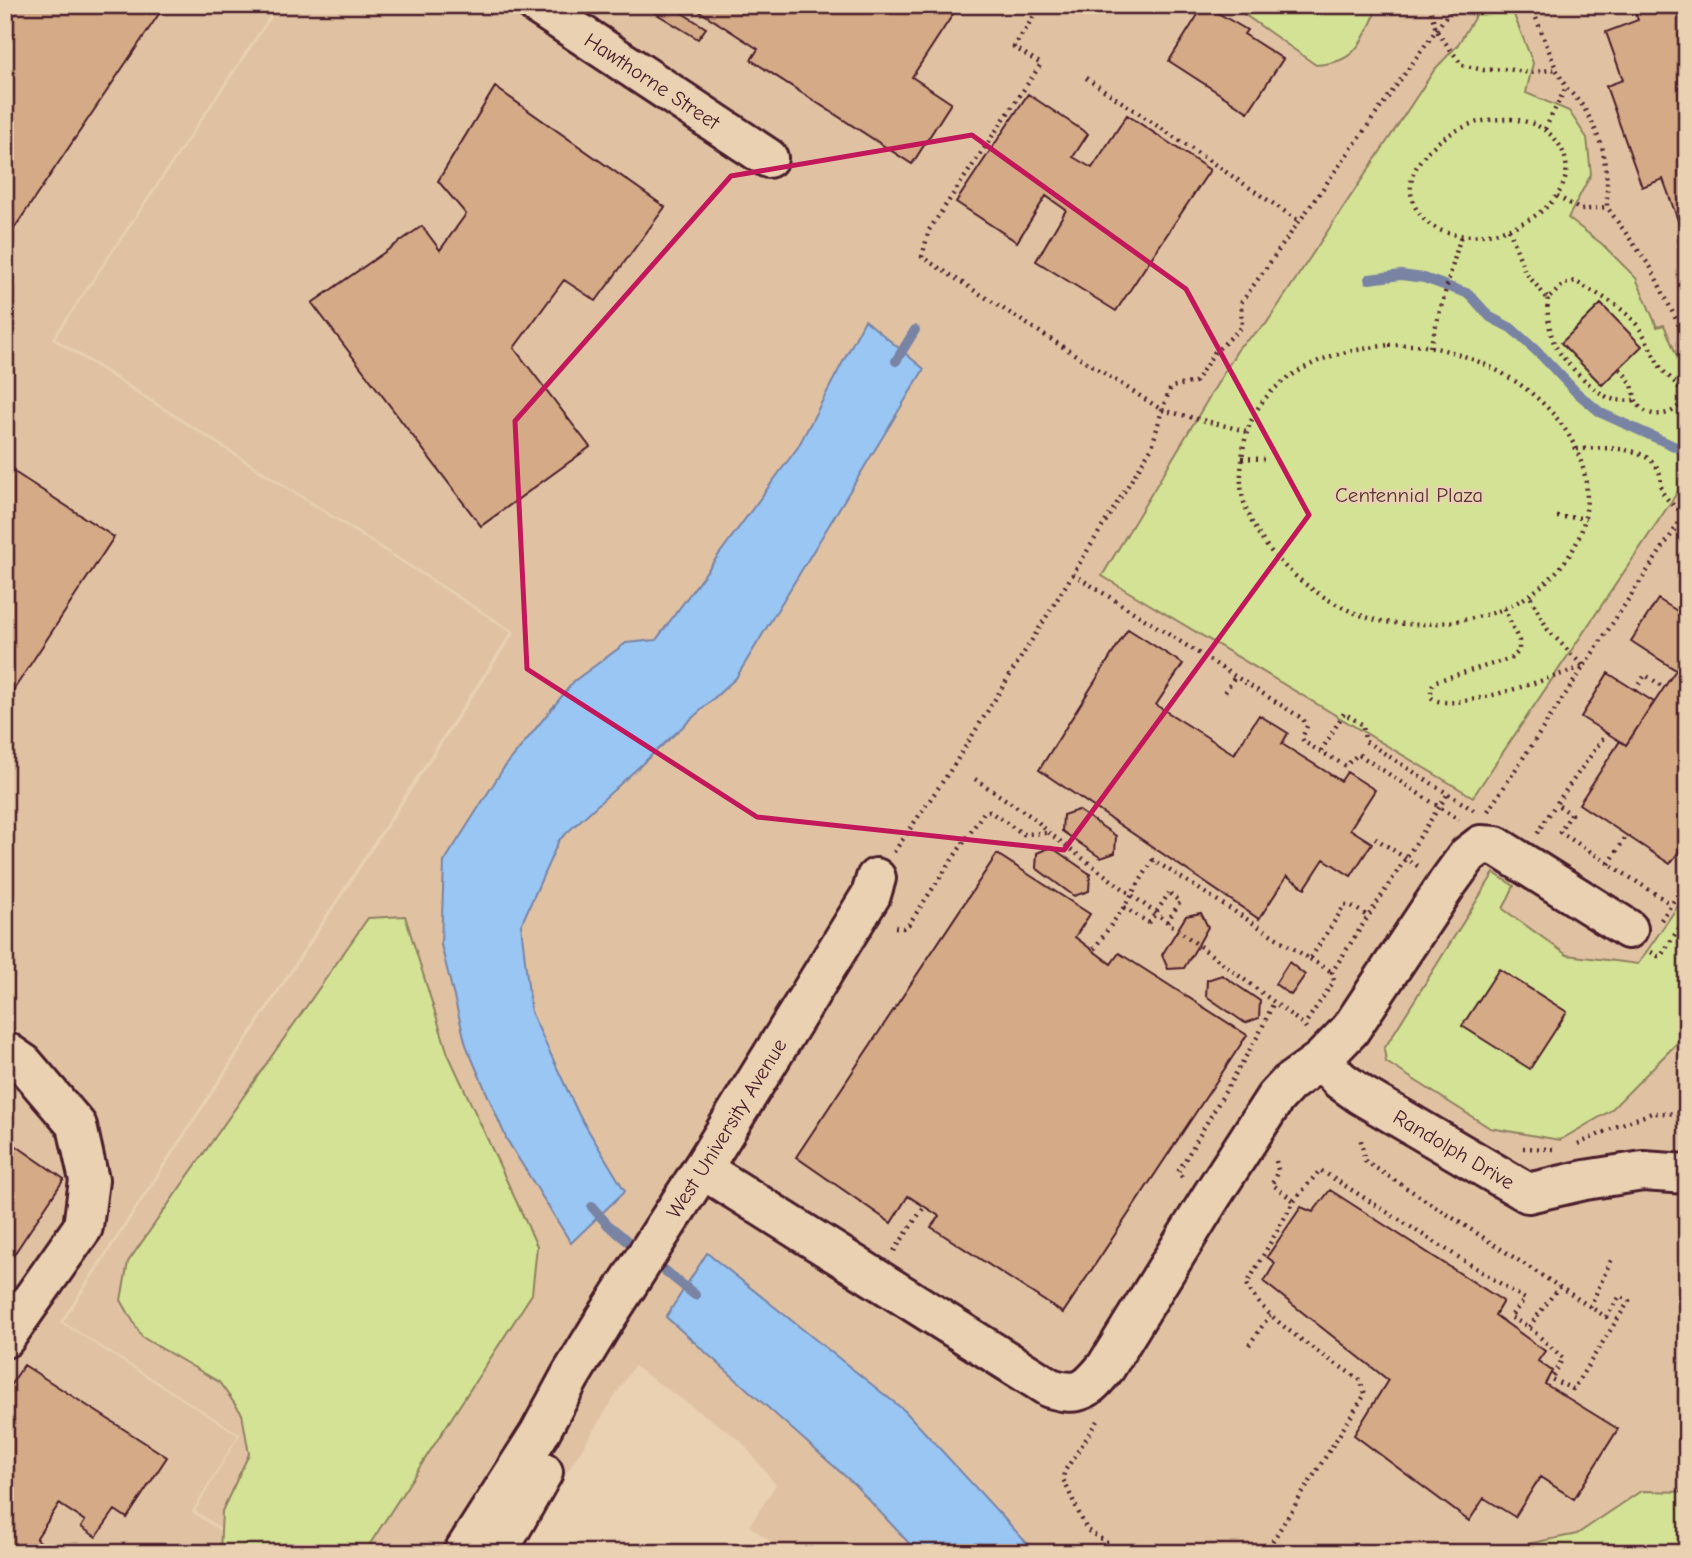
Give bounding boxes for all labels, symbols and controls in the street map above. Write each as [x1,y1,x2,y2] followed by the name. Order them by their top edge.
[580,28,725,135] street label: Hawthorne Street
[1335,483,1483,507] park label: Centennial Plaza
[662,1034,792,1223] street label: West University Avenue
[1389,1105,1519,1194] street label: Randolph Drive

